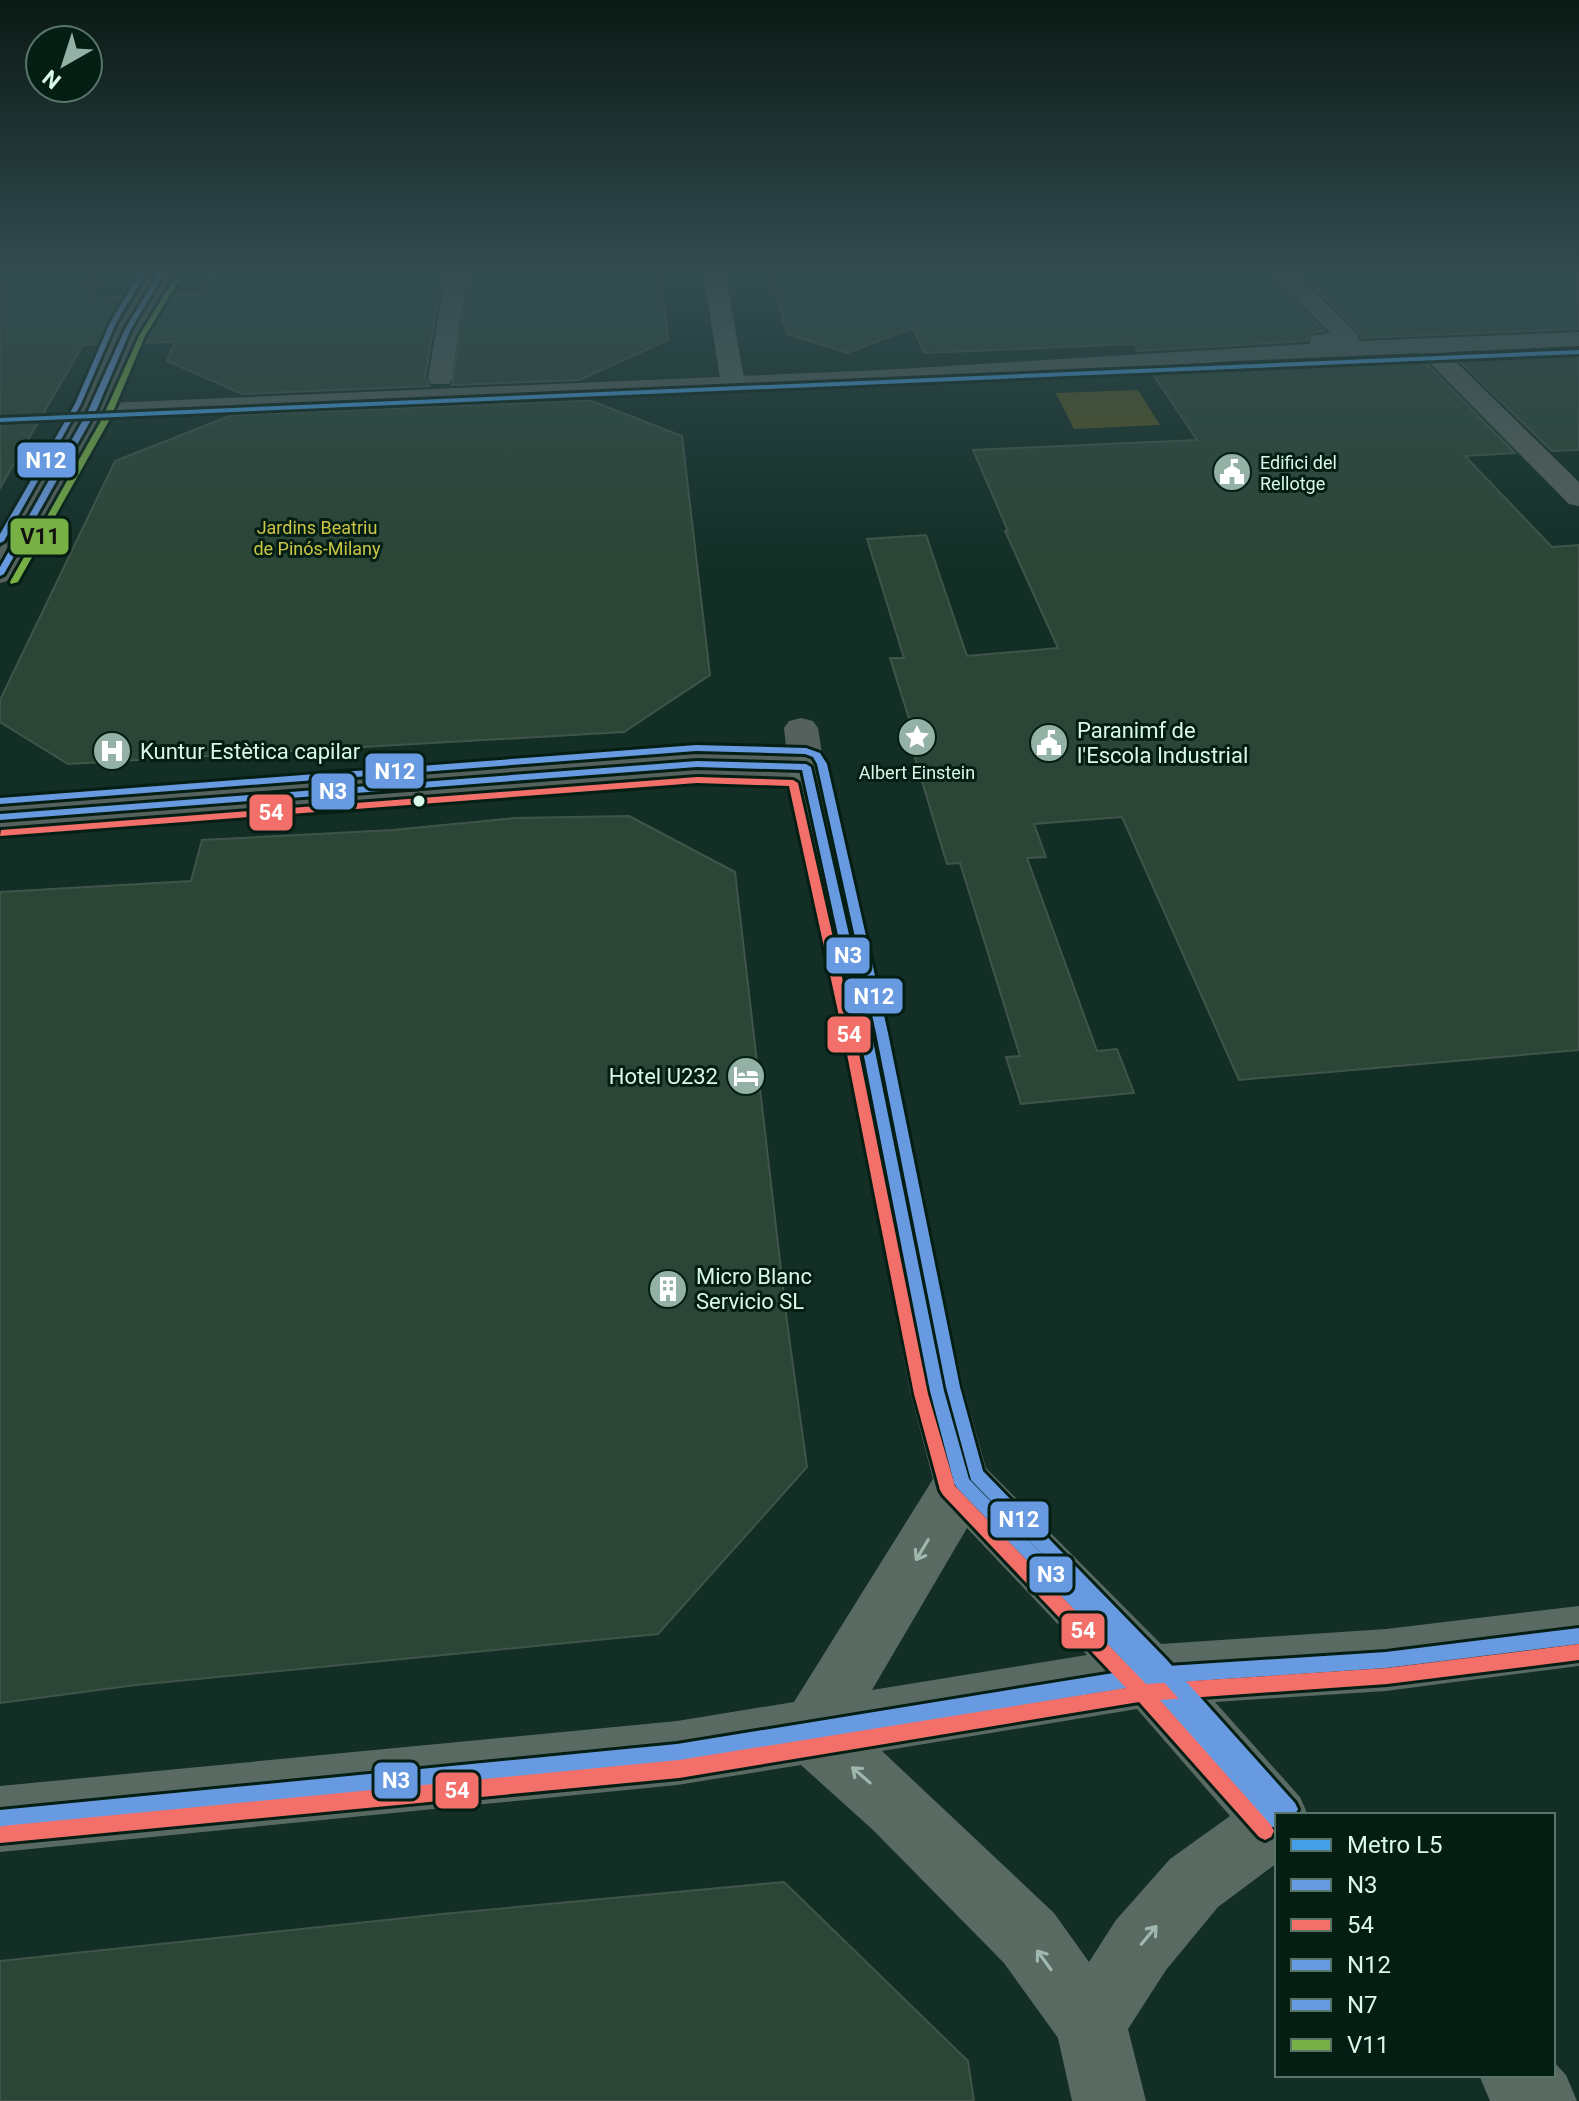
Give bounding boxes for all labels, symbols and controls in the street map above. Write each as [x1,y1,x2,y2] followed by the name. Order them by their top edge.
[24,24,104,104] north arrow
[38,65,66,94] text: N
[16,441,77,479] line badge: N12
[26,448,66,473] text: N12
[1211,451,1253,493] public building icon: Edifici del Rellotge
[1260,452,1337,494] place label: Edifici del Rellotge
[9,517,70,556] line badge: V11
[253,517,381,559] park label: Jardins Beatriu de Pinós-Milany
[20,524,60,549] text: V11
[896,716,938,758] place icon: Albert Einstein
[1077,718,1248,768] place label: Paranimf de l'Escola Industrial
[1028,722,1070,764] public building icon: Paranimf de l'Escola Industrial
[91,730,133,772] hospital icon: Kuntur Estètica capilar
[140,739,361,764] place label: Kuntur Estètica capilar
[364,752,425,790] line badge: N12
[375,759,415,784] text: N12
[859,762,975,783] place label: Albert Einstein
[310,772,356,811] line badge: N3
[319,779,347,804] text: N3
[248,793,294,832] line badge: 54
[411,793,427,809] unlabelled marker
[258,800,284,825] text: 54
[825,936,871,975] line badge: N3
[834,943,862,968] text: N3
[843,977,904,1015] line badge: N12
[854,984,894,1009] text: N12
[826,1015,872,1054] line badge: 54
[836,1022,862,1047] text: 54
[725,1055,767,1097] hotel icon: Hotel U232
[609,1064,718,1089] place label: Hotel U232
[696,1264,812,1314] place label: Micro Blanc Servicio SL
[647,1268,689,1310] building icon: Micro Blanc Servicio SL
[989,1500,1050,1539] line badge: N12
[999,1507,1039,1532] text: N12
[914,1538,930,1561] one-way arrow
[1028,1555,1074,1594] line badge: N3
[1037,1562,1065,1587] text: N3
[1060,1612,1106,1650] line badge: 54
[1070,1618,1096,1643] text: 54
[373,1761,419,1800] line badge: N3
[852,1767,872,1785] one-way arrow
[382,1768,410,1793] text: N3
[434,1771,480,1810] line badge: 54
[444,1778,470,1803] text: 54
[1275,1813,1555,2077] legend
[1347,1831,1442,1859] text: Metro L5
[1347,1871,1378,1899] text: N3
[1347,1911,1374,1939] text: 54
[1140,1926,1158,1946] one-way arrow
[1036,1949,1052,1971] one-way arrow
[1347,1951,1391,1979] text: N12
[1347,1991,1378,2019] text: N7
[1347,2031,1389,2059] text: V11

